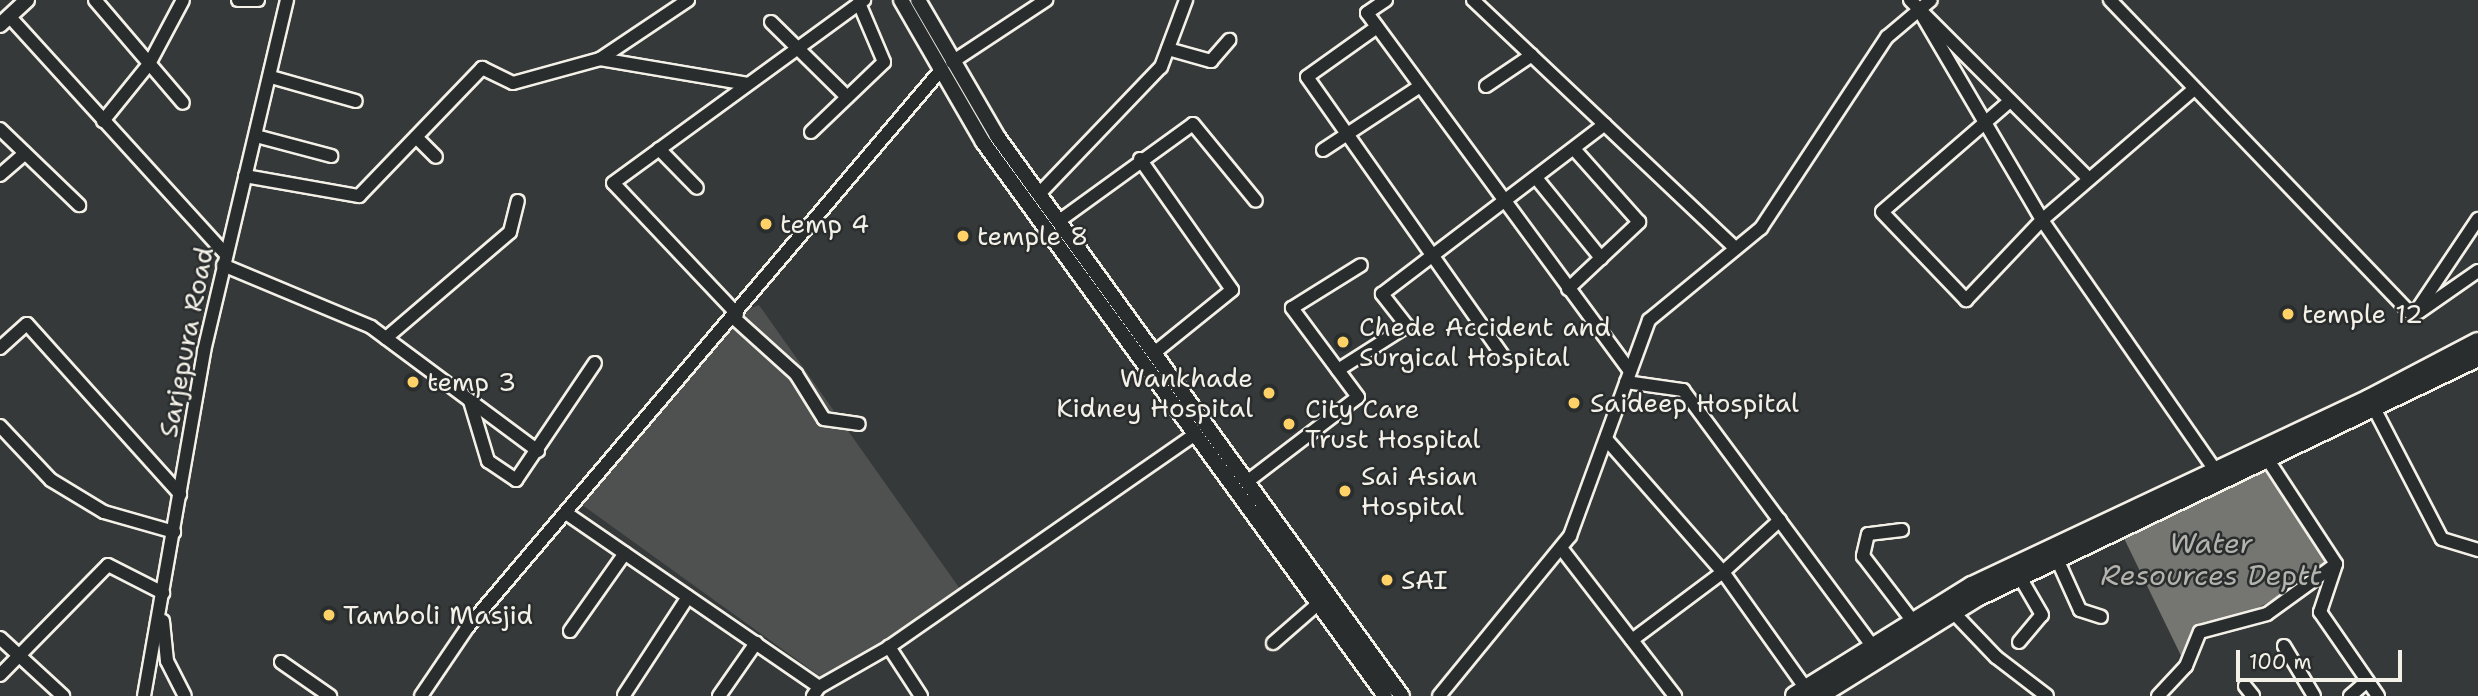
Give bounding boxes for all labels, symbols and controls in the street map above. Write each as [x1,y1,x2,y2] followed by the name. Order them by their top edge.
[780,208,869,240] place label: temp 4
[758,216,774,232] marker: temp 4
[977,220,1088,252] place label: temple 8
[955,228,971,244] marker: temple 8
[152,244,220,440] street label: Sarjepura Road
[2302,298,2423,330] place label: temple 12
[2280,306,2296,322] marker: temple 12
[1359,311,1611,372] place label: Chede Accident and Surgical Hospital
[1333,332,1353,352] marker: Chede Accident and Surgical Hospital
[1056,362,1253,424] place label: Wankhade Kidney Hospital
[427,366,516,398] place label: temp 3
[405,374,421,390] marker: temp 3
[1259,383,1279,403] marker: Wankhade Kidney Hospital
[1590,387,1799,419] place label: Saideep Hospital
[1305,393,1480,454] place label: City Care Trust Hospital
[1564,393,1584,413] marker: Saideep Hospital
[1279,414,1299,434] marker: City Care Trust Hospital
[1361,460,1477,522] place label: Sai Asian Hospital
[1335,481,1355,501] marker: Sai Asian Hospital
[2101,526,2321,592] water label: Water Resources Deptt
[1401,564,1448,596] place label: SAI
[1379,572,1395,588] marker: SAI
[343,599,533,631] place label: Tamboli Masjid
[321,607,337,623] marker: Tamboli Masjid
[2240,636,2406,680] scale bar
[2249,648,2312,676] text: 100 m

